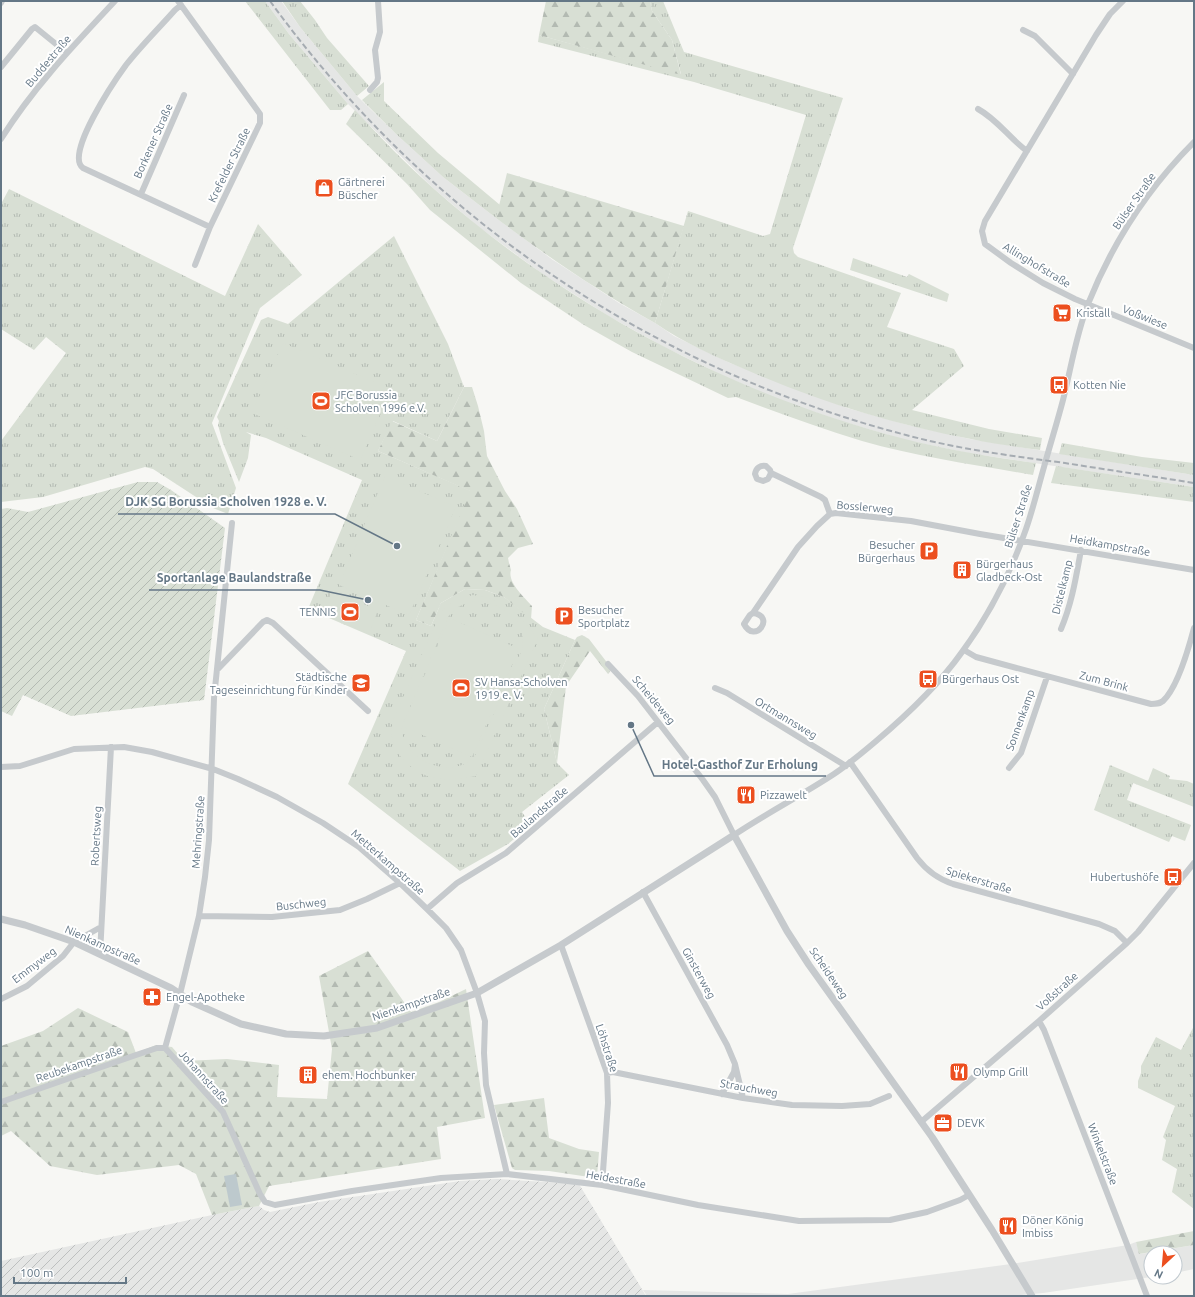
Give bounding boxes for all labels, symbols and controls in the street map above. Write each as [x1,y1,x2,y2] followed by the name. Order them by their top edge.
[23,33,73,89] street label: Buddestraße
[131,102,175,180] street label: Borkener Straße
[206,126,252,204] street label: Krefelder Straße
[1110,170,1158,232] street label: Bülser Straße
[338,176,385,201] place label: Gärtnerei Büscher
[313,177,335,199] shop icon: Gärtnerei Büscher
[1001,240,1073,290] street label: Allinghofstraße
[1051,302,1073,324] supermarket icon: Kristall
[1121,303,1169,331] street label: Voßwiese
[1076,307,1110,319] place label: Kristall
[1048,374,1070,396] bus stop icon: Kotten Nie
[1073,379,1126,391] place label: Kotten Nie
[335,389,426,414] place label: JFC Borussia Scholven 1996 e.V.
[310,390,332,412] sports icon: JFC Borussia Scholven 1996 e.V.
[1002,483,1034,549] street label: Bülser Straße
[118,490,335,514] callout: DJK SG Borussia Scholven 1928 e. V.
[125,495,327,508] text: DJK SG Borussia Scholven 1928 e. V.
[836,499,894,515] street label: Bosslerweg
[1069,532,1151,558] street label: Heidkampstraße
[858,539,916,564] place label: Besucher Bürgerhaus
[918,540,940,562] parking icon: Besucher Bürgerhaus
[976,558,1043,583] place label: Bürgerhaus Gladbeck-Ost
[951,559,973,581] building icon: Bürgerhaus Gladbeck-Ost
[1049,559,1075,615] street label: Distelkamp
[149,566,320,590] callout: Sportanlage Baulandstraße
[157,571,311,584] text: Sportanlage Baulandstraße
[339,601,361,623] sports icon: TENNIS
[578,604,630,629] place label: Besucher Sportplatz
[553,605,575,627] parking icon: Besucher Sportplatz
[299,606,336,618] place label: TENNIS
[917,668,939,690] bus stop icon: Bürgerhaus Ost
[1078,669,1130,693] street label: Zum Brink
[210,671,348,696] place label: Städtische Tageseinrichtung für Kinder
[350,672,372,694] school or university icon: Städtische Tageseinrichtung für Kinder
[630,673,678,727] street label: Scheideweg
[942,673,1020,685] place label: Bürgerhaus Ost
[475,676,568,701] place label: SV Hansa-Scholven 1919 e. V.
[450,677,472,699] sports icon: SV Hansa-Scholven 1919 e. V.
[1003,688,1037,752] street label: Sonnenkamp
[753,695,819,741] street label: Ortmannsweg
[654,752,826,776] callout: Hotel-Gasthof Zur Erholung
[662,758,818,771] text: Hotel-Gasthof Zur Erholung
[508,784,570,840] street label: Baulandstraße
[735,784,757,806] restaurant icon: Pizzawelt
[760,789,807,801] place label: Pizzawelt
[189,795,207,869] street label: Mehringstraße
[88,806,104,866] street label: Robertsweg
[349,827,427,897] street label: Metterkampstraße
[945,864,1013,896] street label: Spiekerstraße
[1162,866,1184,888] bus stop icon: Hubertushöfe
[1090,871,1159,883] place label: Hubertushöfe
[275,895,327,913] street label: Buschweg
[63,923,143,967] street label: Nienkampstraße
[10,945,58,985] street label: Emmyweg
[680,945,718,1001] street label: Ginsterweg
[807,945,851,1001] street label: Scheideweg
[1034,969,1080,1013] street label: Voßstraße
[370,985,452,1023] street label: Nienkampstraße
[141,986,163,1008] pharmacy icon: Engel-Apotheke
[166,991,245,1003] place label: Engel-Apotheke
[594,1022,620,1074] street label: Löhstraße
[34,1044,124,1084] street label: Reubekampstraße
[177,1048,231,1106] street label: Johannstraße
[948,1061,970,1083] restaurant icon: Olymp Grill
[297,1064,319,1086] building icon: ehem. Hochbunker
[973,1066,1028,1078] place label: Olymp Grill
[322,1069,416,1081] place label: ehem. Hochbunker
[719,1077,779,1099] street label: Strauchweg
[932,1112,954,1134] office icon: DEVK
[957,1117,985,1129] place label: DEVK
[1086,1121,1120,1187] street label: Winkelstraße
[585,1168,647,1190] street label: Heidestraße
[1022,1214,1084,1239] place label: Döner König Imbiss
[997,1215,1019,1237] restaurant icon: Döner König Imbiss
[1143,1245,1183,1285] north arrow
[14,1259,126,1285] scale bar
[20,1266,53,1279] text: 100 m
[1152,1267,1165,1281] text: N

